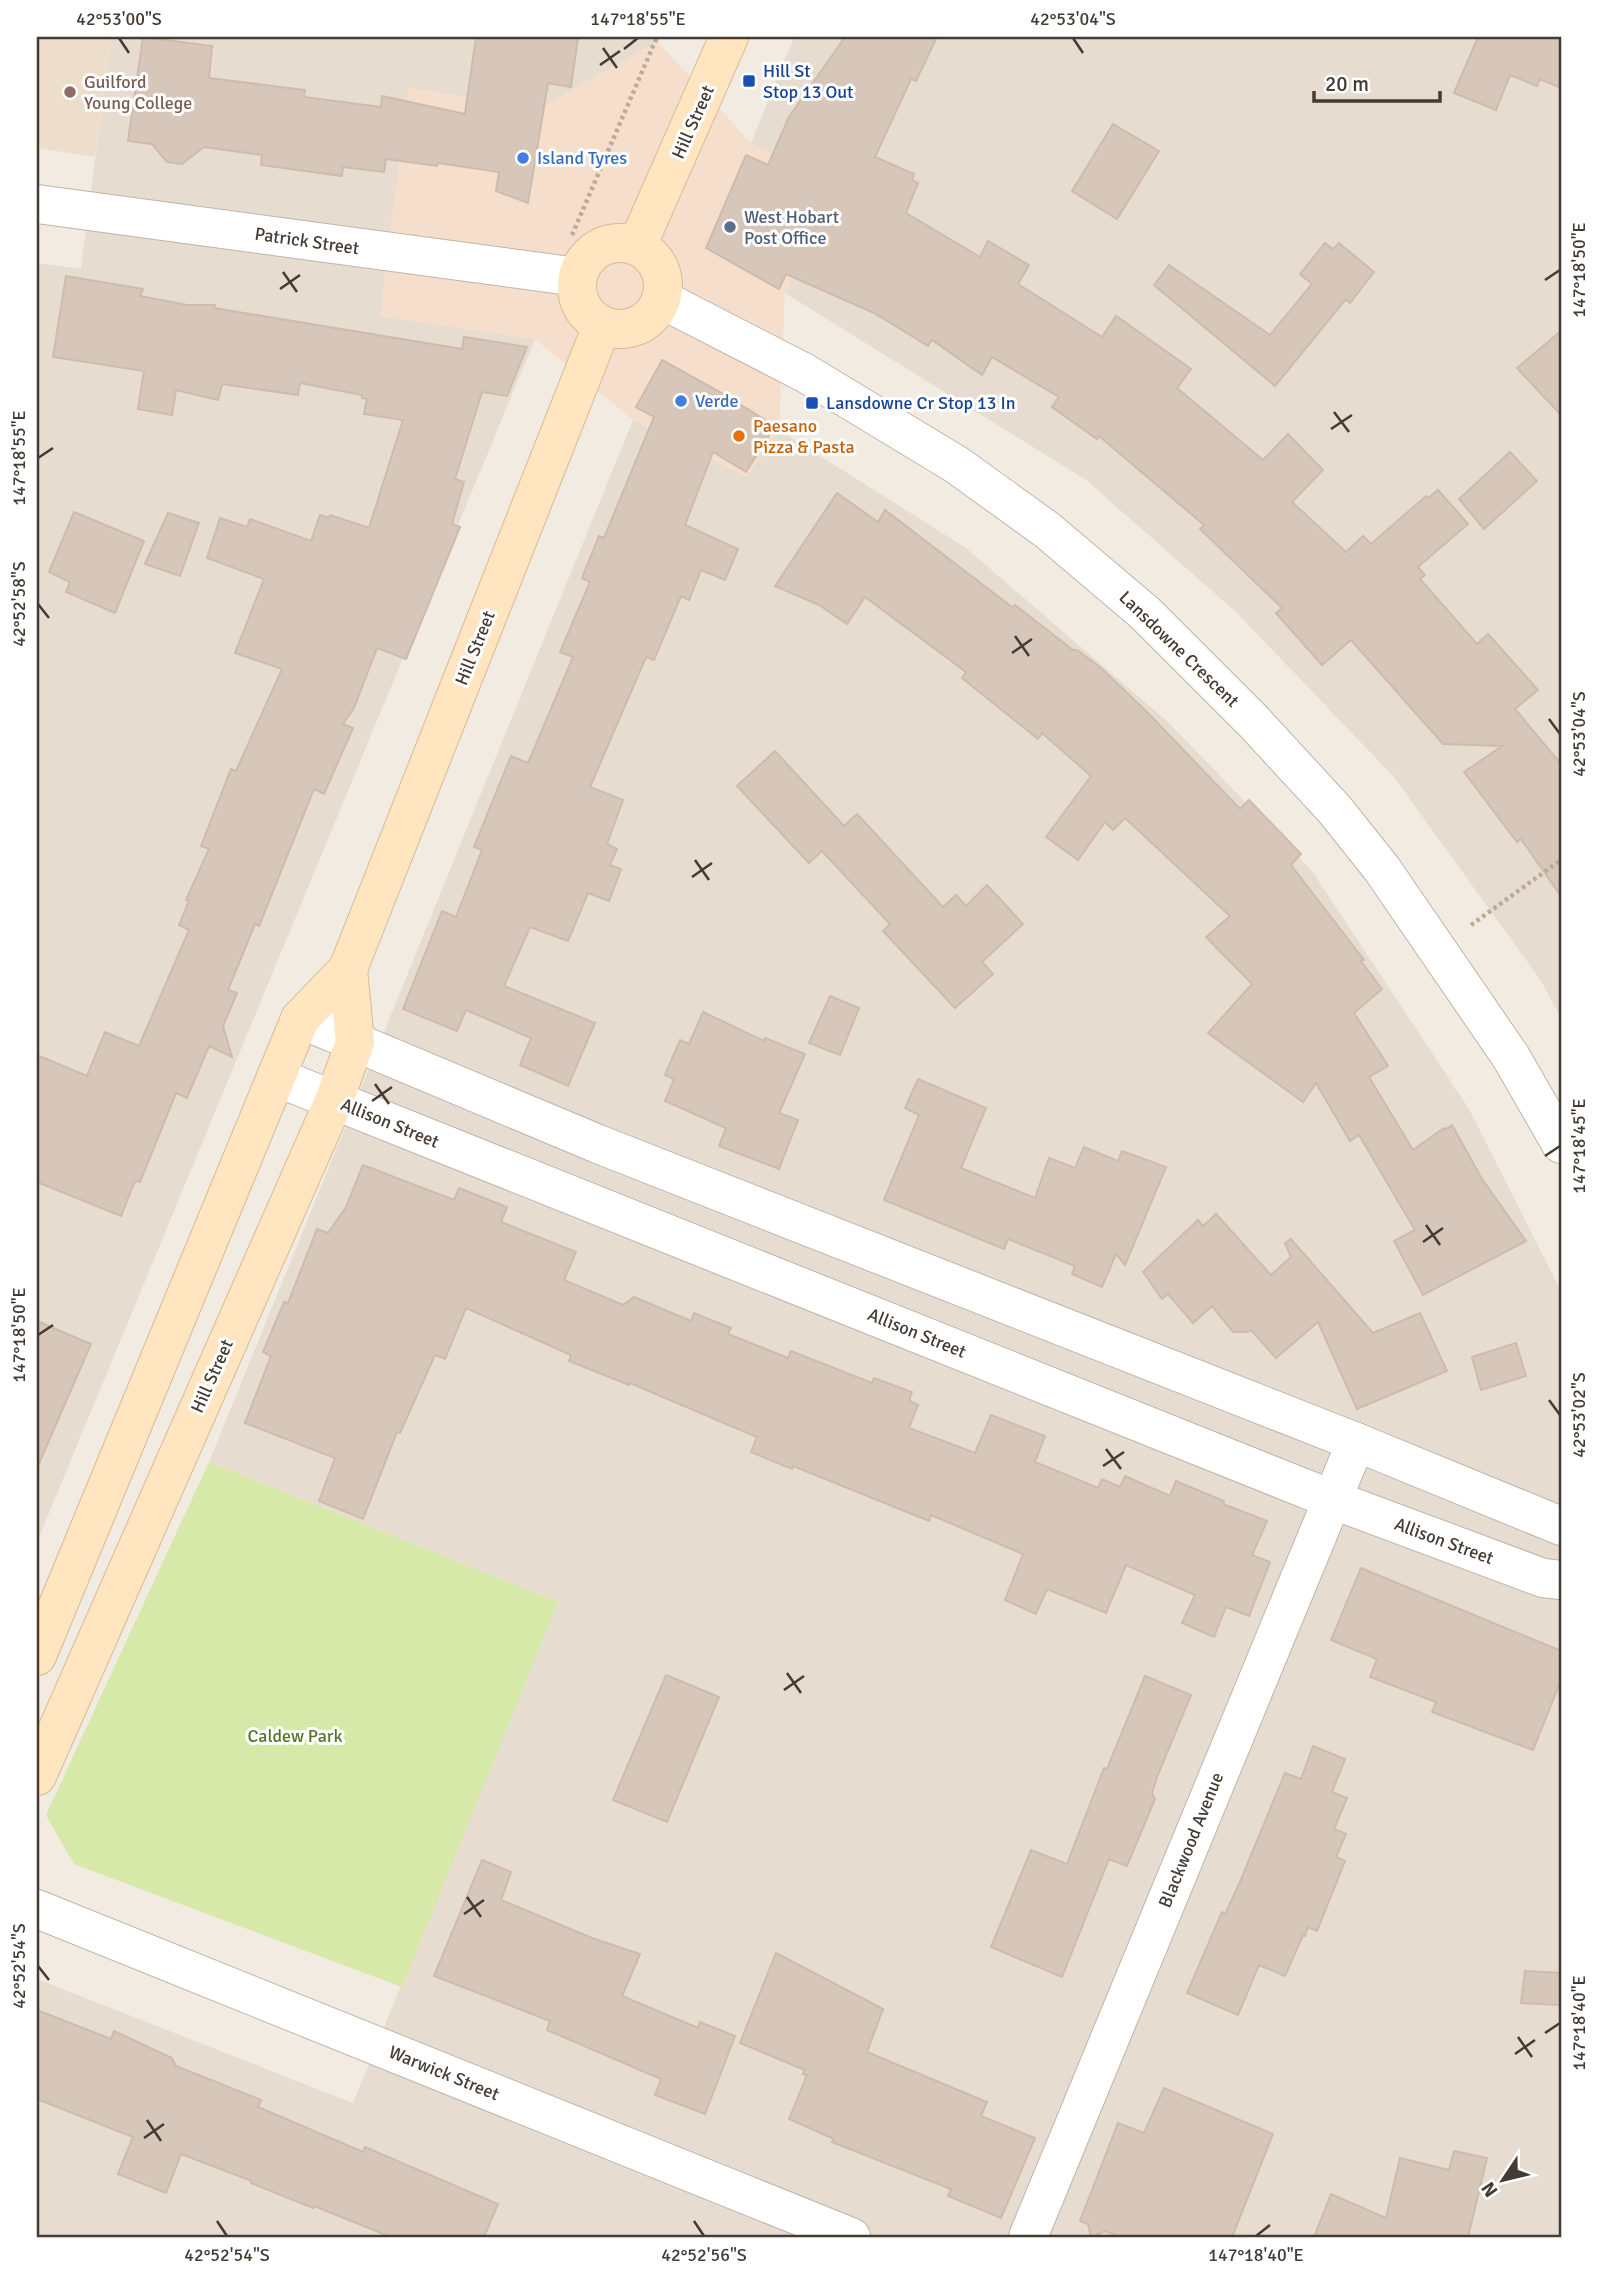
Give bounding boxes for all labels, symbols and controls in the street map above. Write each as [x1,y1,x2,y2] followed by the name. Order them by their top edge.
[76,8,162,30] text: 42°53'00"S
[590,8,686,30] text: 147°18'55"E
[1030,8,1116,30] text: 42°53'04"S
[763,60,853,103] place label: Hill St Stop 13 Out
[1314,60,1440,104] scale bar
[84,71,192,114] place label: Guilford Young College
[1325,71,1369,97] text: 20 m
[741,73,757,89] marker: Hill St Stop 13 Out
[667,82,719,162] street label: Hill Street
[62,84,78,100] marker: Guilford Young College
[537,147,627,169] place label: Island Tyres
[515,150,531,166] marker: Island Tyres
[744,206,839,249] place label: West Hobart Post Office
[722,219,738,235] marker: West Hobart Post Office
[1568,222,1590,318] text: 147°18'50"E
[253,223,361,259] street label: Patrick Street
[695,390,738,412] place label: Verde
[826,392,1016,414] place label: Lansdowne Cr Stop 13 In
[673,393,689,409] marker: Verde
[804,395,820,411] marker: Lansdowne Cr Stop 13 In
[8,410,30,506] text: 147°18'55"E
[753,415,855,458] place label: Paesano Pizza & Pasta
[731,428,747,444] marker: Paesano Pizza & Pasta
[8,561,30,647] text: 42°52'58"S
[1114,586,1244,712] street label: Lansdowne Crescent
[450,608,500,688] street label: Hill Street
[1568,691,1590,777] text: 42°53'04"S
[338,1093,442,1153] street label: Allison Street
[1568,1098,1590,1194] text: 147°18'45"E
[8,1287,30,1383] text: 147°18'50"E
[865,1303,969,1363] street label: Allison Street
[186,1336,238,1416] street label: Hill Street
[1568,1372,1590,1458] text: 42°53'02"S
[1391,1513,1497,1569] street label: Allison Street
[248,1725,342,1747] park label: Caldew Park
[1154,1769,1228,1911] street label: Blackwood Avenue
[8,1923,30,2009] text: 42°52'54"S
[1568,1975,1590,2071] text: 147°18'40"E
[386,2041,502,2105] street label: Warwick Street
[1468,2144,1538,2214] north arrow
[1476,2177,1504,2201] text: N
[184,2244,270,2266] text: 42°52'54"S
[661,2244,747,2266] text: 42°52'56"S
[1208,2244,1304,2266] text: 147°18'40"E

